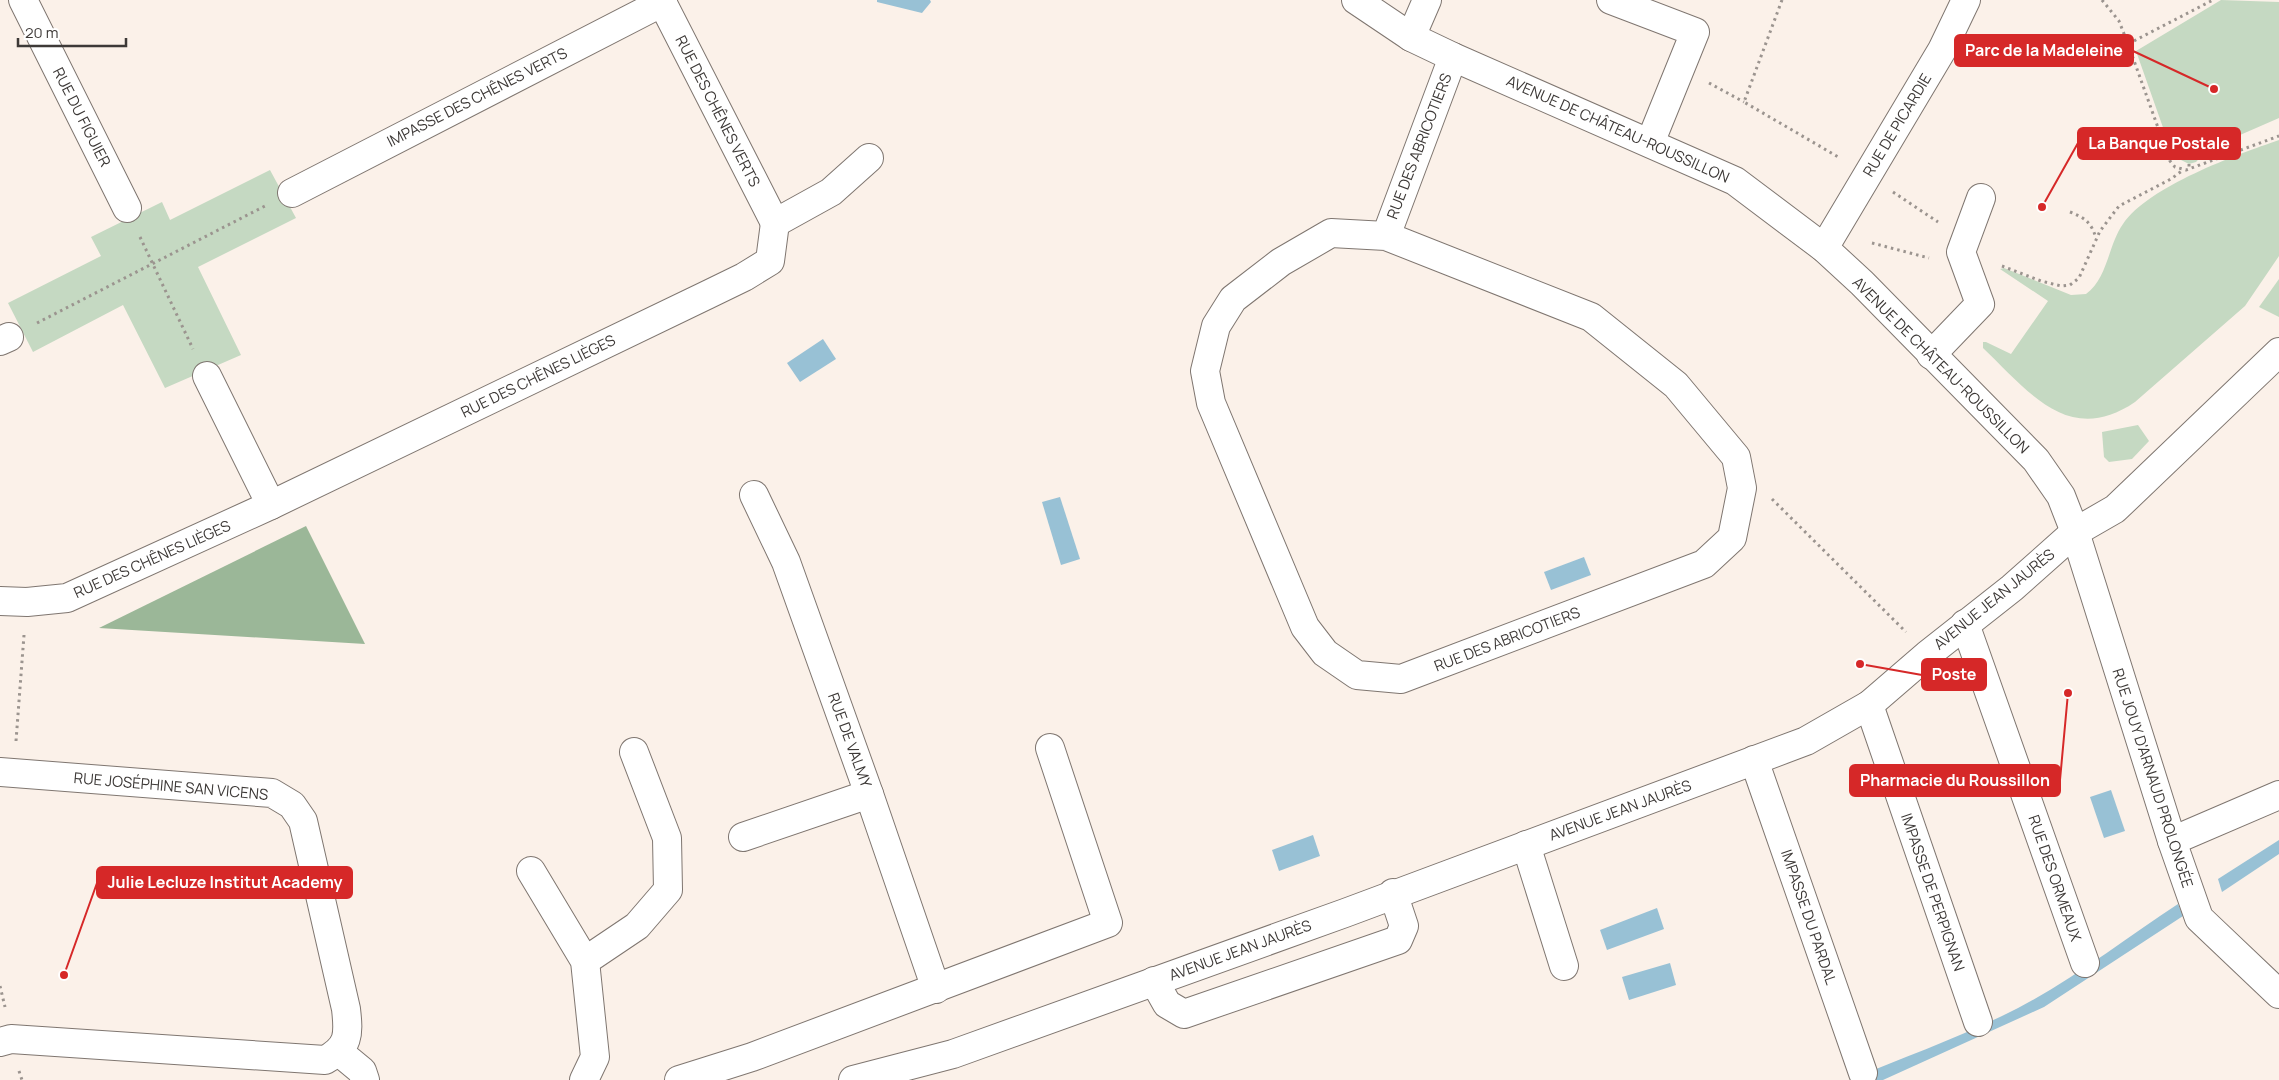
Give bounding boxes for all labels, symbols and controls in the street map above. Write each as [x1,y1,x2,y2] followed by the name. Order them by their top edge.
[18,15,125,47] scale bar
[25,22,58,43] text: 20 m
[671,32,765,190] street label: RUE DES CHÊNES VERTS
[1955,35,2133,66] callout: Parc de la Madeleine
[1965,39,2123,61] text: Parc de la Madeleine
[383,42,571,152] street label: IMPASSE DES CHÊNES VERTS
[48,64,116,170] street label: RUE DU FIGUIER
[1858,69,1936,181] street label: RUE DE PICARDIE
[1381,70,1457,222] street label: RUE DES ABRICOTIERS
[1503,70,1733,188] street label: AVENUE DE CHÂTEAU-ROUSSILLON
[2078,128,2240,159] callout: La Banque Postale
[2088,132,2230,154] text: La Banque Postale
[1848,272,2034,458] street label: AVENUE DE CHÂTEAU-ROUSSILLON
[457,329,619,423] street label: RUE DES CHÊNES LIÈGES
[70,515,234,603] street label: RUE DES CHÊNES LIÈGES
[1929,544,2059,654] street label: AVENUE JEAN JAURÈS
[1431,601,1583,677] street label: RUE DES ABRICOTIERS
[1922,659,1986,690] callout: Poste
[1932,663,1977,685] text: Poste
[2108,666,2198,890] street label: RUE JOUY D'ARNAUD PROLONGÉE
[823,690,877,791] street label: RUE DE VALMY
[1850,765,2060,796] callout: Pharmacie du Roussillon
[73,767,269,805] street label: RUE JOSÉPHINE SAN VICENS
[1860,769,2050,791] text: Pharmacie du Roussillon
[1546,774,1694,846] street label: AVENUE JEAN JAURÈS
[1896,810,1970,974] street label: IMPASSE DE PERPIGNAN
[2024,812,2086,944] street label: RUE DES ORMEAUX
[1776,847,1842,988] street label: IMPASSE DU PARDAL
[97,867,352,898] callout: Julie Lecluze Institut Academy
[107,871,343,893] text: Julie Lecluze Institut Academy
[1166,914,1314,986] street label: AVENUE JEAN JAURÈS

